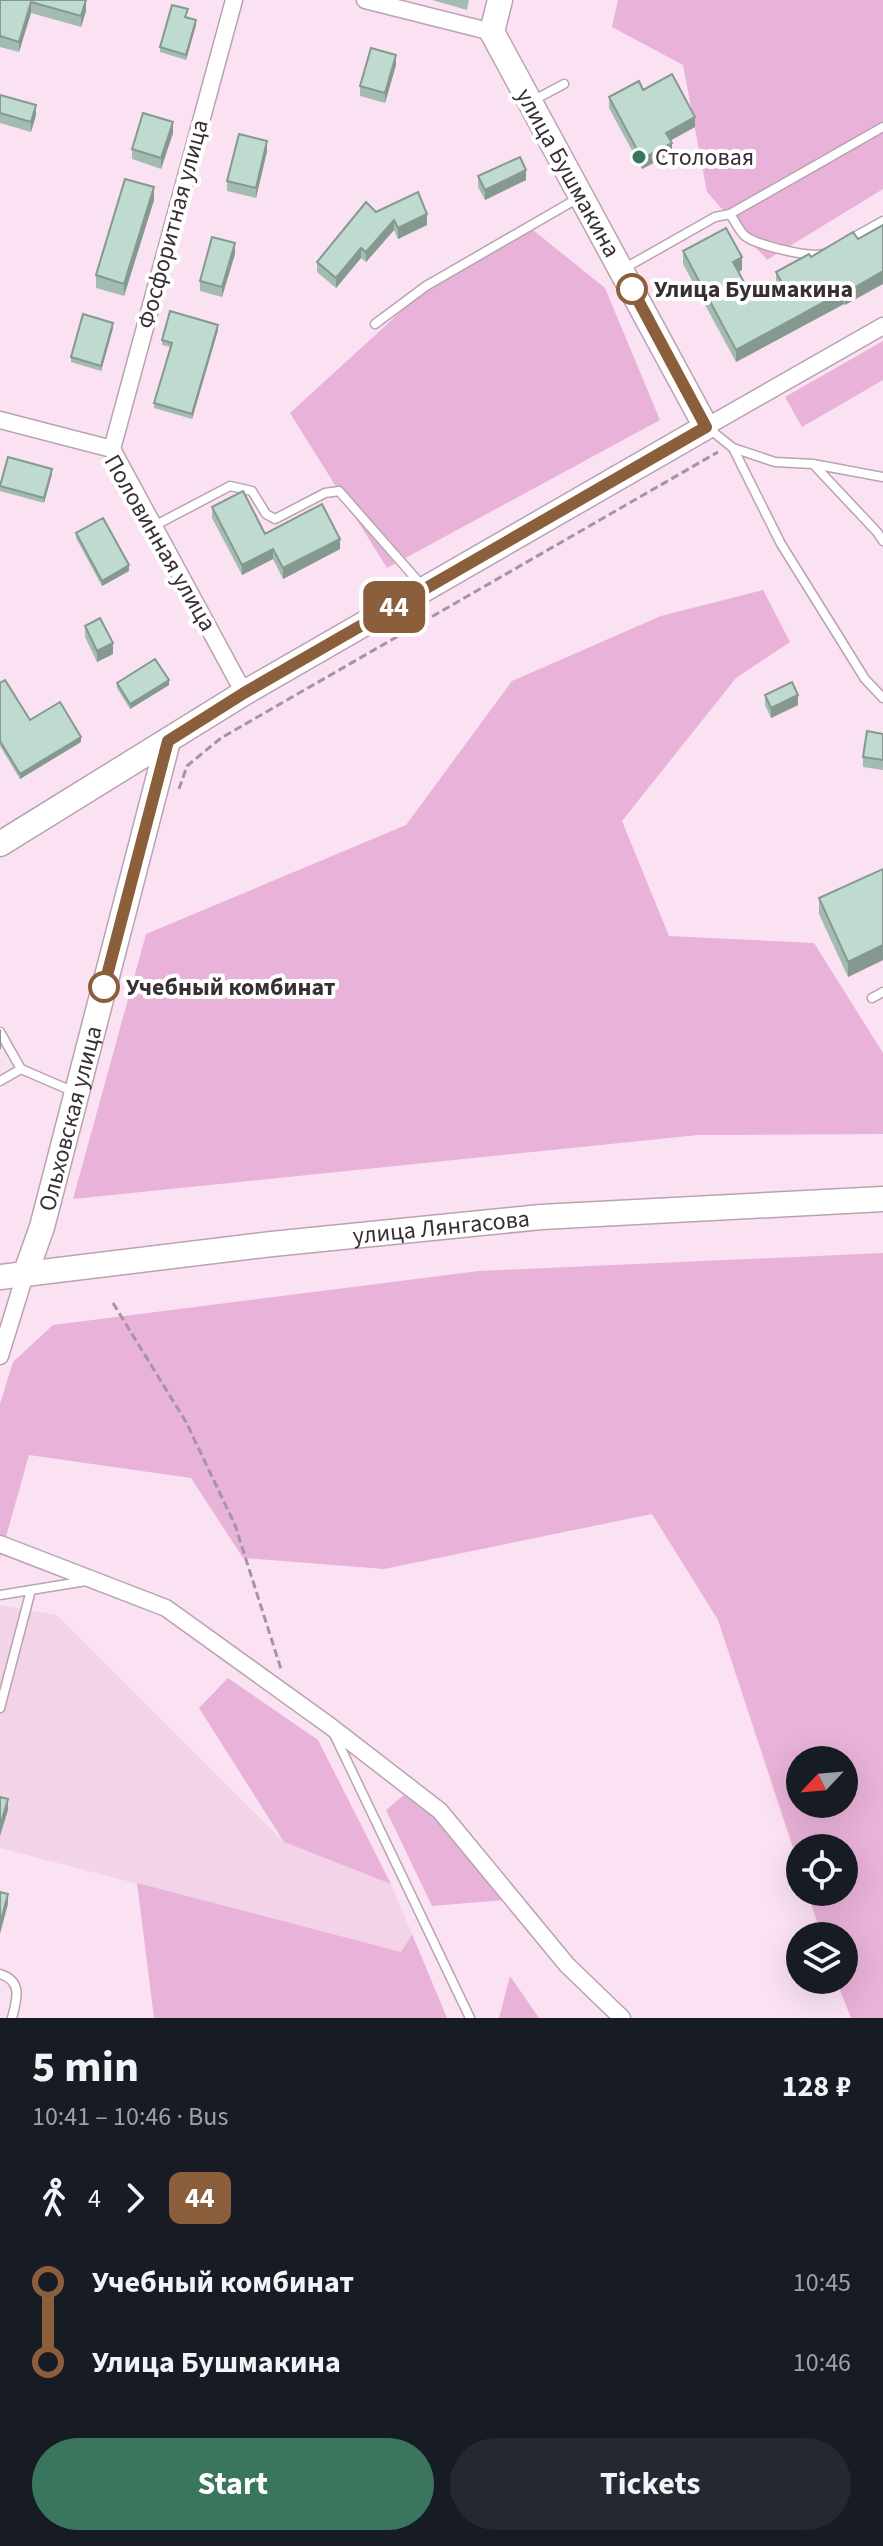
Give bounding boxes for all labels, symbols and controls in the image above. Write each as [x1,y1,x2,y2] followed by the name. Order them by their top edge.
[507,82,629,264] street label: улица Бушмакина
[128,116,218,332] street label: Фосфоритная улица
[655,140,754,175] place label: Столовая
[630,148,648,166] marker: Столовая
[654,272,853,307] place label: Улица Бушмакина
[617,274,647,304] marker: Улица Бушмакина
[95,448,225,638] street label: Половинная улица
[358,581,430,633] line badge: 44
[379,587,409,627] text: 44
[126,970,336,1005] place label: Учебный комбинат
[89,972,119,1002] marker: Учебный комбинат
[29,1022,111,1215] street label: Ольховская улица
[351,1201,531,1253] street label: улица Лянгасова
[786,1746,858,1818] north arrow
[786,1746,858,1994] map controls
[786,1834,858,1906] button: locate
[786,1922,858,1994] button: layers
[32,2036,139,2099] text: 5 min
[782,2065,851,2108] text: 128 ₽
[32,2098,228,2135] text: 10:41 – 10:46 · Bus
[32,2176,76,2220] icon: walk
[113,2176,157,2220] icon: forward
[185,2178,215,2218] text: 44
[88,2180,101,2217] text: 4
[92,2261,354,2304] text: Учебный комбинат
[793,2264,851,2301] text: 10:45
[92,2341,341,2384] text: Улица Бушмакина
[793,2344,851,2381] text: 10:46
[32,2438,434,2530] button: Start
[450,2438,851,2530] button: Tickets

